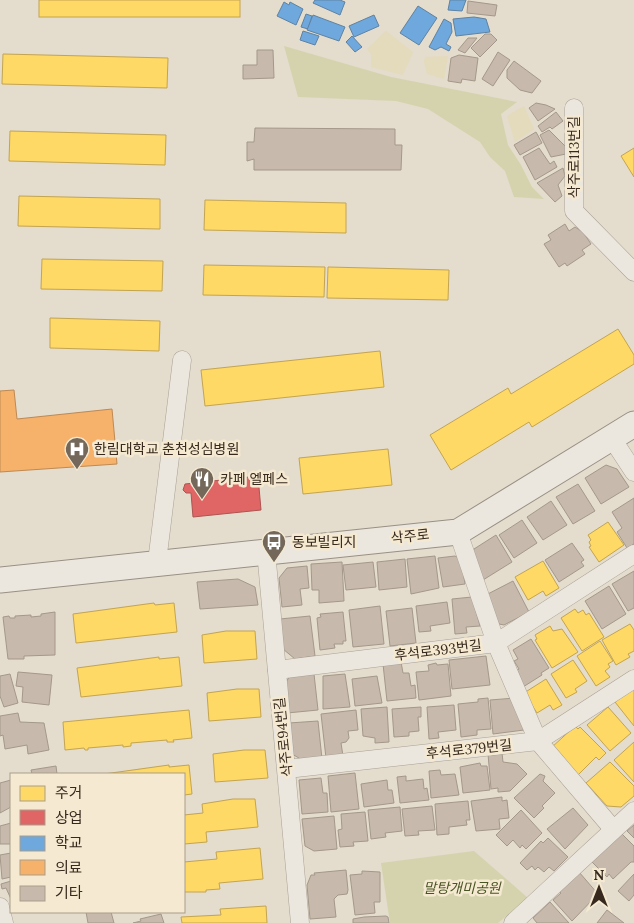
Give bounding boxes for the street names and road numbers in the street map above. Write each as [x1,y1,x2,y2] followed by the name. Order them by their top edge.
[565,116,583,198] street label: 삭주로113번길
[390,525,430,547] street label: 삭주로
[393,636,483,664] street label: 후석로393번길
[270,696,296,778] street label: 삭주로94번길
[425,736,513,762] street label: 후석로379번길

